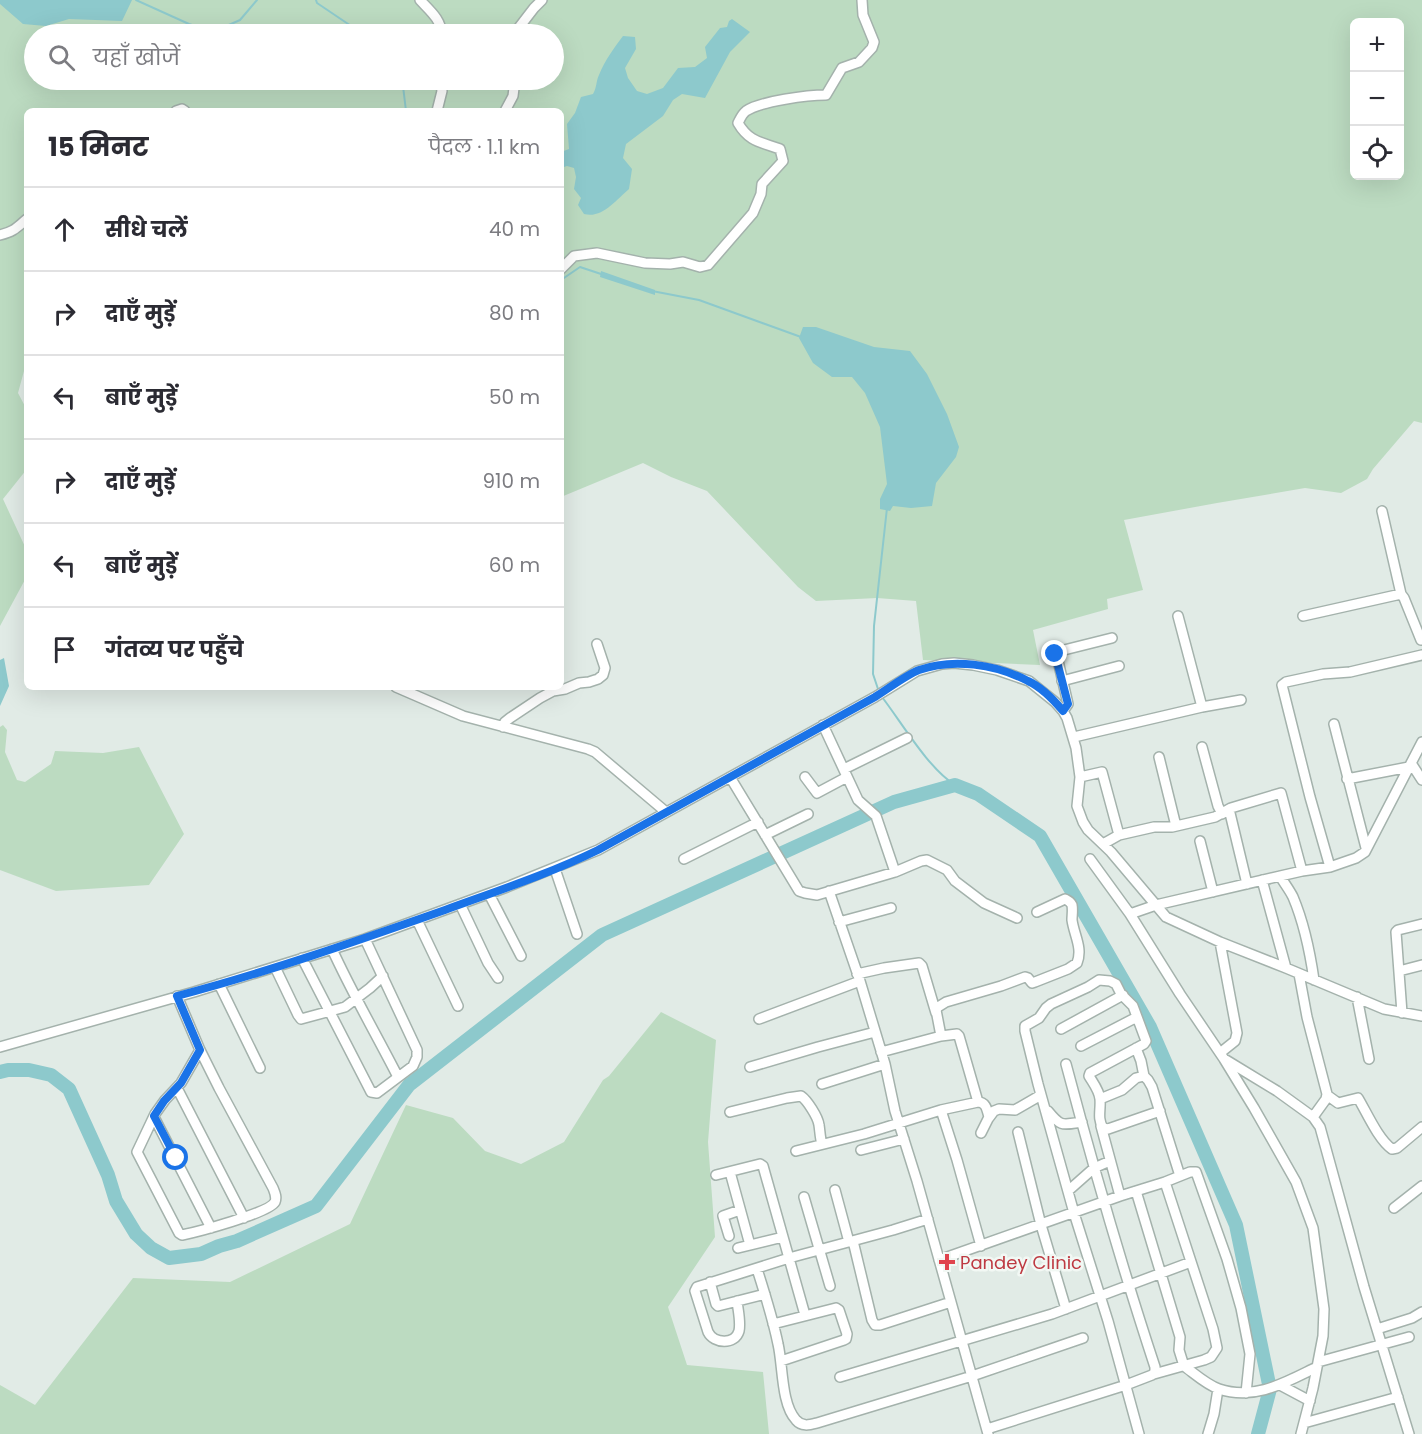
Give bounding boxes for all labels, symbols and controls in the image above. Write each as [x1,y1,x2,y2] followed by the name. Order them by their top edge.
[1350,18,1404,180] map controls
[1350,18,1404,72] button: +
[24,24,564,90] search box
[45,41,78,74] icon: search
[93,42,180,73] text: यहाँ खोजें
[1350,72,1404,126] button: −
[1350,126,1404,180] button: locate
[48,129,149,165] text: 15 मिनट
[428,133,540,161] text: पैदल · 1.1 km
[48,213,81,246] icon: ahead
[105,214,188,245] text: सीधे चलें
[489,215,540,243] text: 40 m
[48,297,81,330] icon: right
[105,298,176,329] text: दाएँ मुड़ें
[489,299,540,327] text: 80 m
[48,381,81,414] icon: left
[105,382,177,413] text: बाएँ मुड़ें
[489,383,540,411] text: 50 m
[48,465,81,498] icon: right
[105,466,176,497] text: दाएँ मुड़ें
[483,467,540,495] text: 910 m
[48,549,81,582] icon: left
[105,550,177,581] text: बाएँ मुड़ें
[489,551,540,579] text: 60 m
[48,633,81,666] icon: arrive
[105,634,244,665] text: गंतव्य पर पहुँचे
[1041,640,1067,666] route end
[162,1144,188,1170] route start
[960,1250,1082,1275] place label: Pandey Clinic
[938,1253,956,1271] marker: Pandey Clinic

